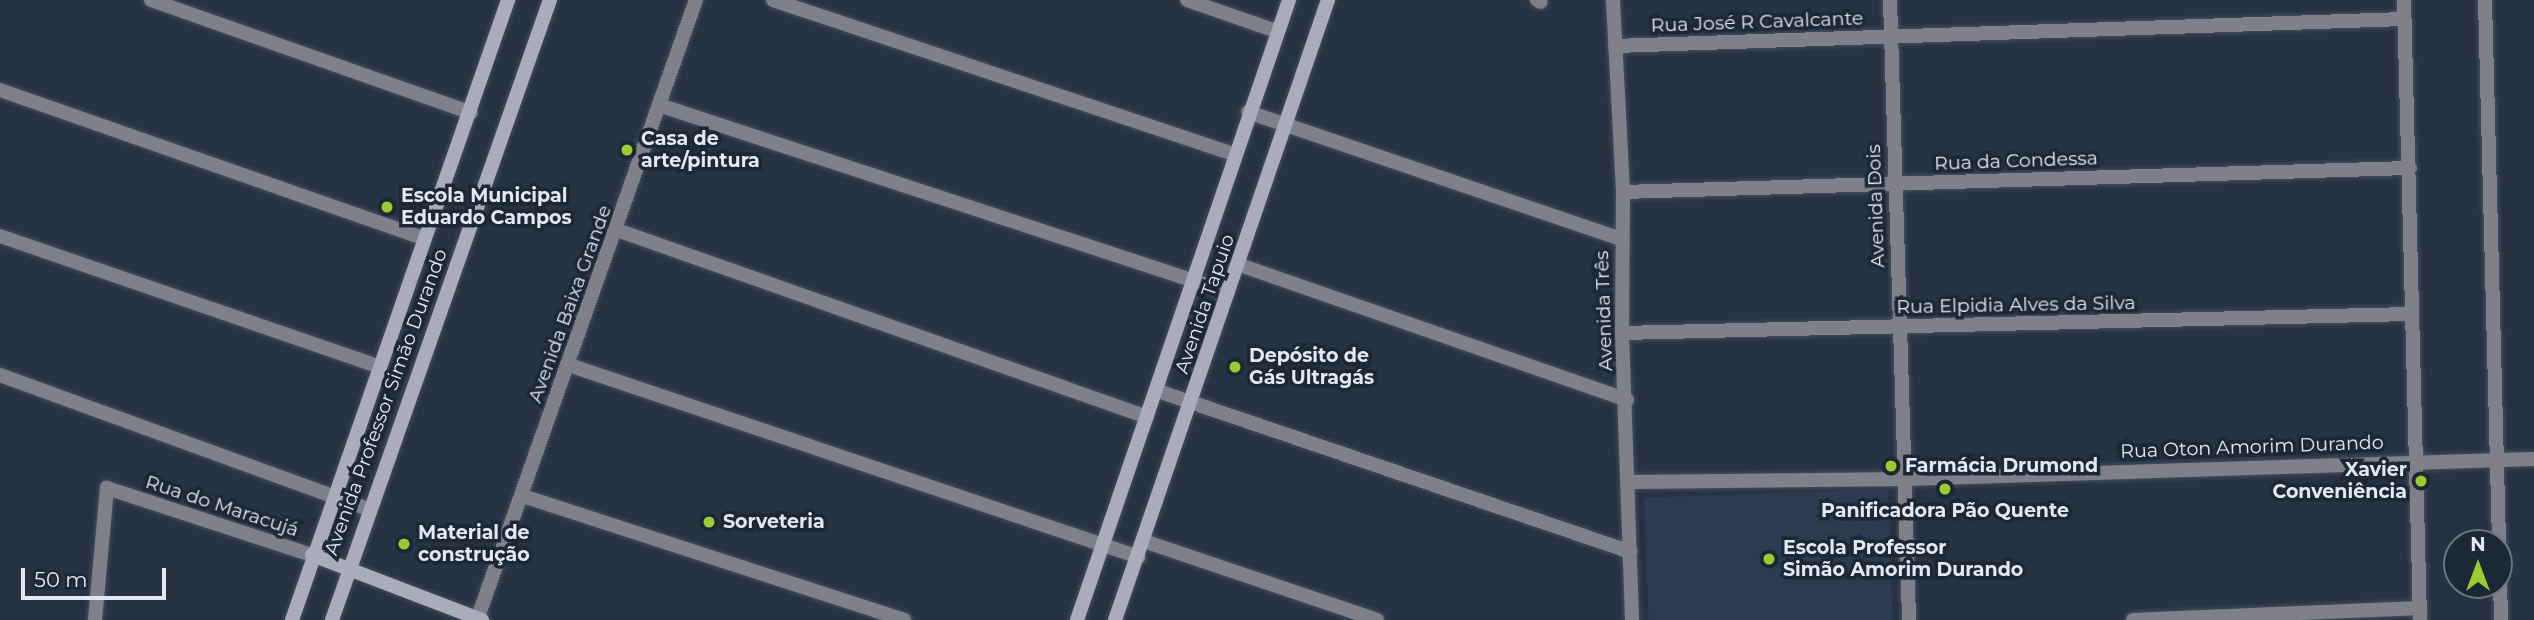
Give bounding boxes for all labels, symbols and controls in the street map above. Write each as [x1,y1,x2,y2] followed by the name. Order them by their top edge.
[1650,7,1864,37] street label: Rua José R Cavalcante
[641,128,760,172] place label: Casa de arte/pintura
[619,142,635,158] marker: Casa de arte/pintura
[1862,144,1890,268] street label: Avenida Dois
[1934,147,2098,175] street label: Rua da Condessa
[401,185,572,229] place label: Escola Municipal Eduardo Campos
[379,199,395,215] marker: Escola Municipal Eduardo Campos
[524,202,616,406] street label: Avenida Baixa Grande
[1170,231,1240,377] street label: Avenida Tapuio
[320,246,452,558] street label: Avenida Professor Simão Durando
[1591,250,1617,372] street label: Avenida Três
[1896,292,2136,318] street label: Rua Elpidia Alves da Silva
[1249,345,1374,389] place label: Depósito de Gás Ultragás
[1227,359,1243,375] marker: Depósito de Gás Ultragás
[2120,431,2384,463] street label: Rua Oton Amorim Durando
[1905,455,2098,477] place label: Farmácia Drumond
[1883,458,1899,474] marker: Farmácia Drumond
[2273,459,2407,503] place label: Xavier Conveniência
[143,470,301,542] street label: Rua do Maracujá
[2413,473,2429,489] marker: Xavier Conveniência
[1937,481,1953,497] marker: Panificadora Pão Quente
[1821,500,2069,522] place label: Panificadora Pão Quente
[723,511,825,533] place label: Sorveteria
[701,514,717,530] marker: Sorveteria
[418,522,530,566] place label: Material de construção
[2443,529,2513,599] north arrow
[2470,533,2486,556] text: N
[396,536,412,552] marker: Material de construção
[1783,537,2023,581] place label: Escola Professor Simão Amorim Durando
[1761,551,1777,567] marker: Escola Professor Simão Amorim Durando
[24,554,170,598] scale bar
[34,567,88,592] text: 50 m

